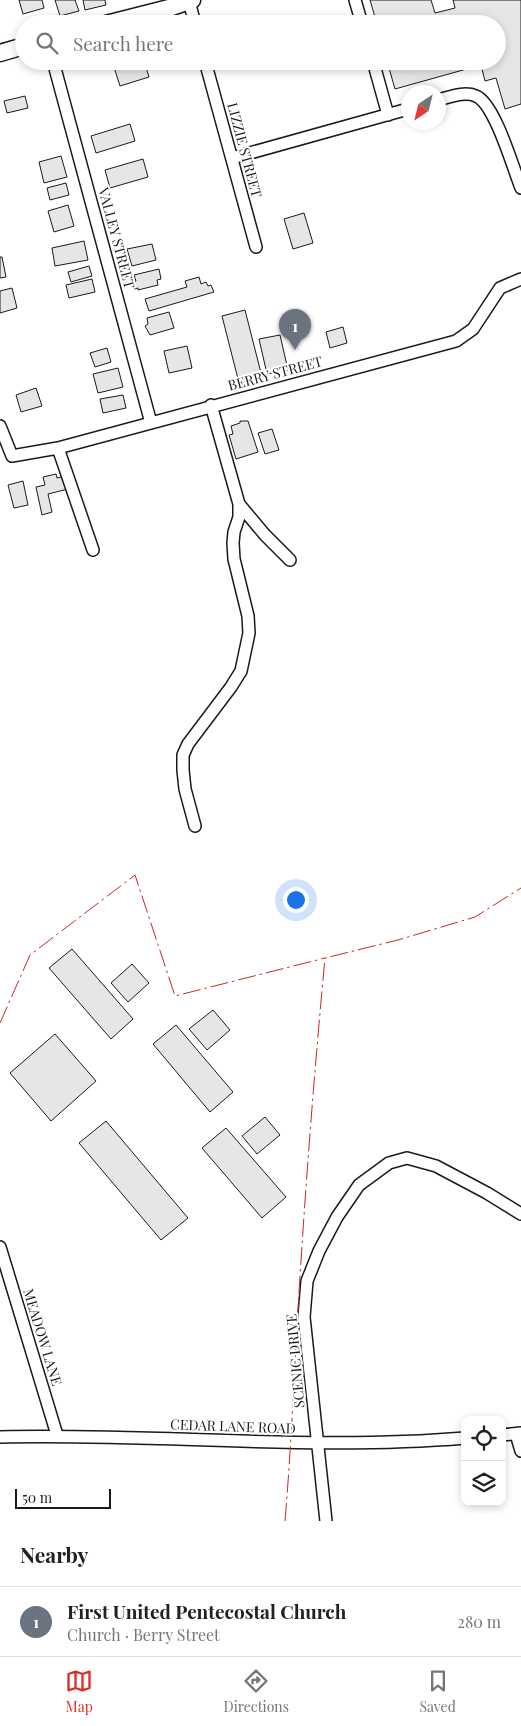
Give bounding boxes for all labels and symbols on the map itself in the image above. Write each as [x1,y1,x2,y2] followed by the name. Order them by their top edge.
[401,85,446,130] north arrow
[223,100,267,200] street label: LIZZIE STREET
[94,184,140,291] street label: VALLEY STREET
[279,309,311,350] pin: 1
[226,351,325,395] street label: BERRY STREET
[283,887,309,913] your location
[19,1286,67,1388] street label: MEADOW LANE
[281,1313,309,1409] street label: SCENIC DRIVE
[170,1414,296,1438] street label: CEDAR LANE ROAD
[15,1486,111,1509] scale bar

